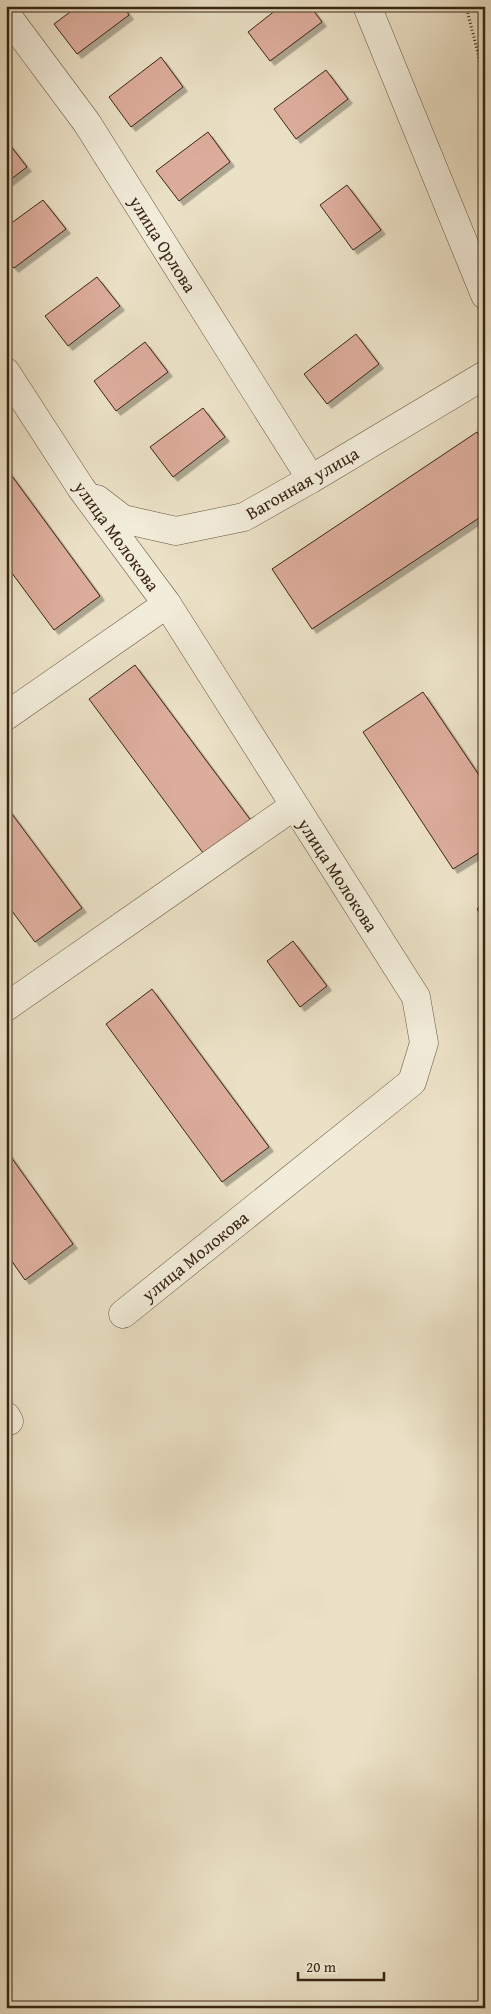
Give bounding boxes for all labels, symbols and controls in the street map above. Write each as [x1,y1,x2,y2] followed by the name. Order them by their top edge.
[122,190,204,298] street label: улица Орлова
[240,439,364,526] street label: Вагонная улица
[67,474,167,597] street label: улица Молокова
[290,812,385,938] street label: улица Молокова
[135,1204,255,1308] street label: улица Молокова
[298,1949,385,1981] scale bar
[306,1956,337,1977] text: 20 m

